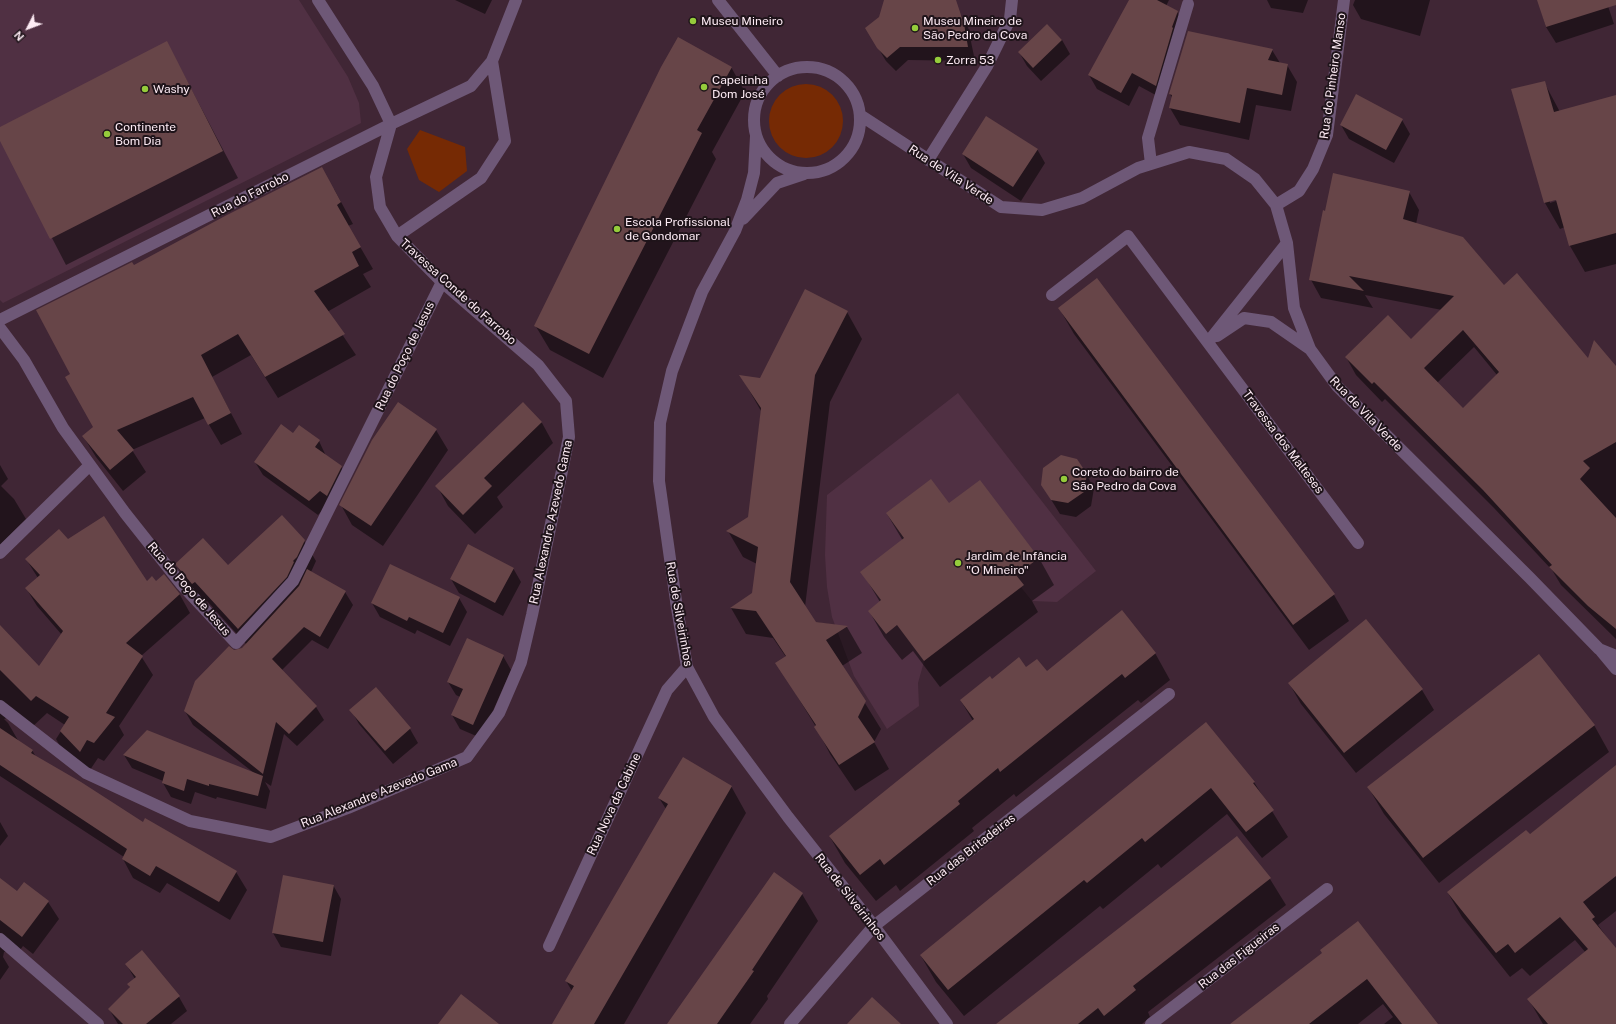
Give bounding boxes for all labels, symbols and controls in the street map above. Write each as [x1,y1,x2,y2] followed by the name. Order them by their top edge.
[8,8,48,48] north arrow
[1317,12,1349,140] street label: Rua do Pinheiro Manso
[701,14,783,28] place label: Museu Mineiro
[923,14,1027,42] place label: Museu Mineiro de São Pedro da Cova
[688,16,698,26] marker: Museu Mineiro
[910,23,920,33] marker: Museu Mineiro de São Pedro da Cova
[12,29,26,43] text: N
[946,53,994,67] place label: Zorra 53
[933,55,943,65] marker: Zorra 53
[712,73,768,101] place label: Capelinha Dom José
[153,82,190,96] place label: Washy
[699,82,709,92] marker: Capelinha Dom José
[140,84,150,94] marker: Washy
[115,120,176,148] place label: Continente Bom Dia
[102,129,112,139] marker: Continente Bom Dia
[906,142,996,208] street label: Rua de Vila Verde
[209,169,291,221] street label: Rua do Farrobo
[625,215,730,243] place label: Escola Profissional de Gondomar
[612,224,622,234] marker: Escola Profissional de Gondomar
[397,236,519,348] street label: Travessa Conde do Farrobo
[372,299,438,413] street label: Rua do Poço de Jesus
[1327,374,1405,454] street label: Rua de Vila Verde
[1239,388,1327,496] street label: Travessa dos Malteses
[527,439,575,605] street label: Rua Alexandre Azevedo Gama
[1072,465,1179,493] place label: Coreto do bairro de São Pedro da Cova
[1059,474,1069,484] marker: Coreto do bairro de São Pedro da Cova
[144,539,234,639] street label: Rua do Poço de Jesus
[966,549,1067,577] place label: Jardim de Infância "O Mineiro"
[953,558,963,568] marker: Jardim de Infância "O Mineiro"
[663,561,695,667] street label: Rua de Silveirinhos
[584,751,644,857] street label: Rua Nova da Cabine
[299,755,459,831] street label: Rua Alexandre Azevedo Gama
[924,811,1018,889] street label: Rua das Britadeiras
[812,851,888,943] street label: Rua de Silveirinhos
[1196,920,1282,992] street label: Rua das Figueiras

